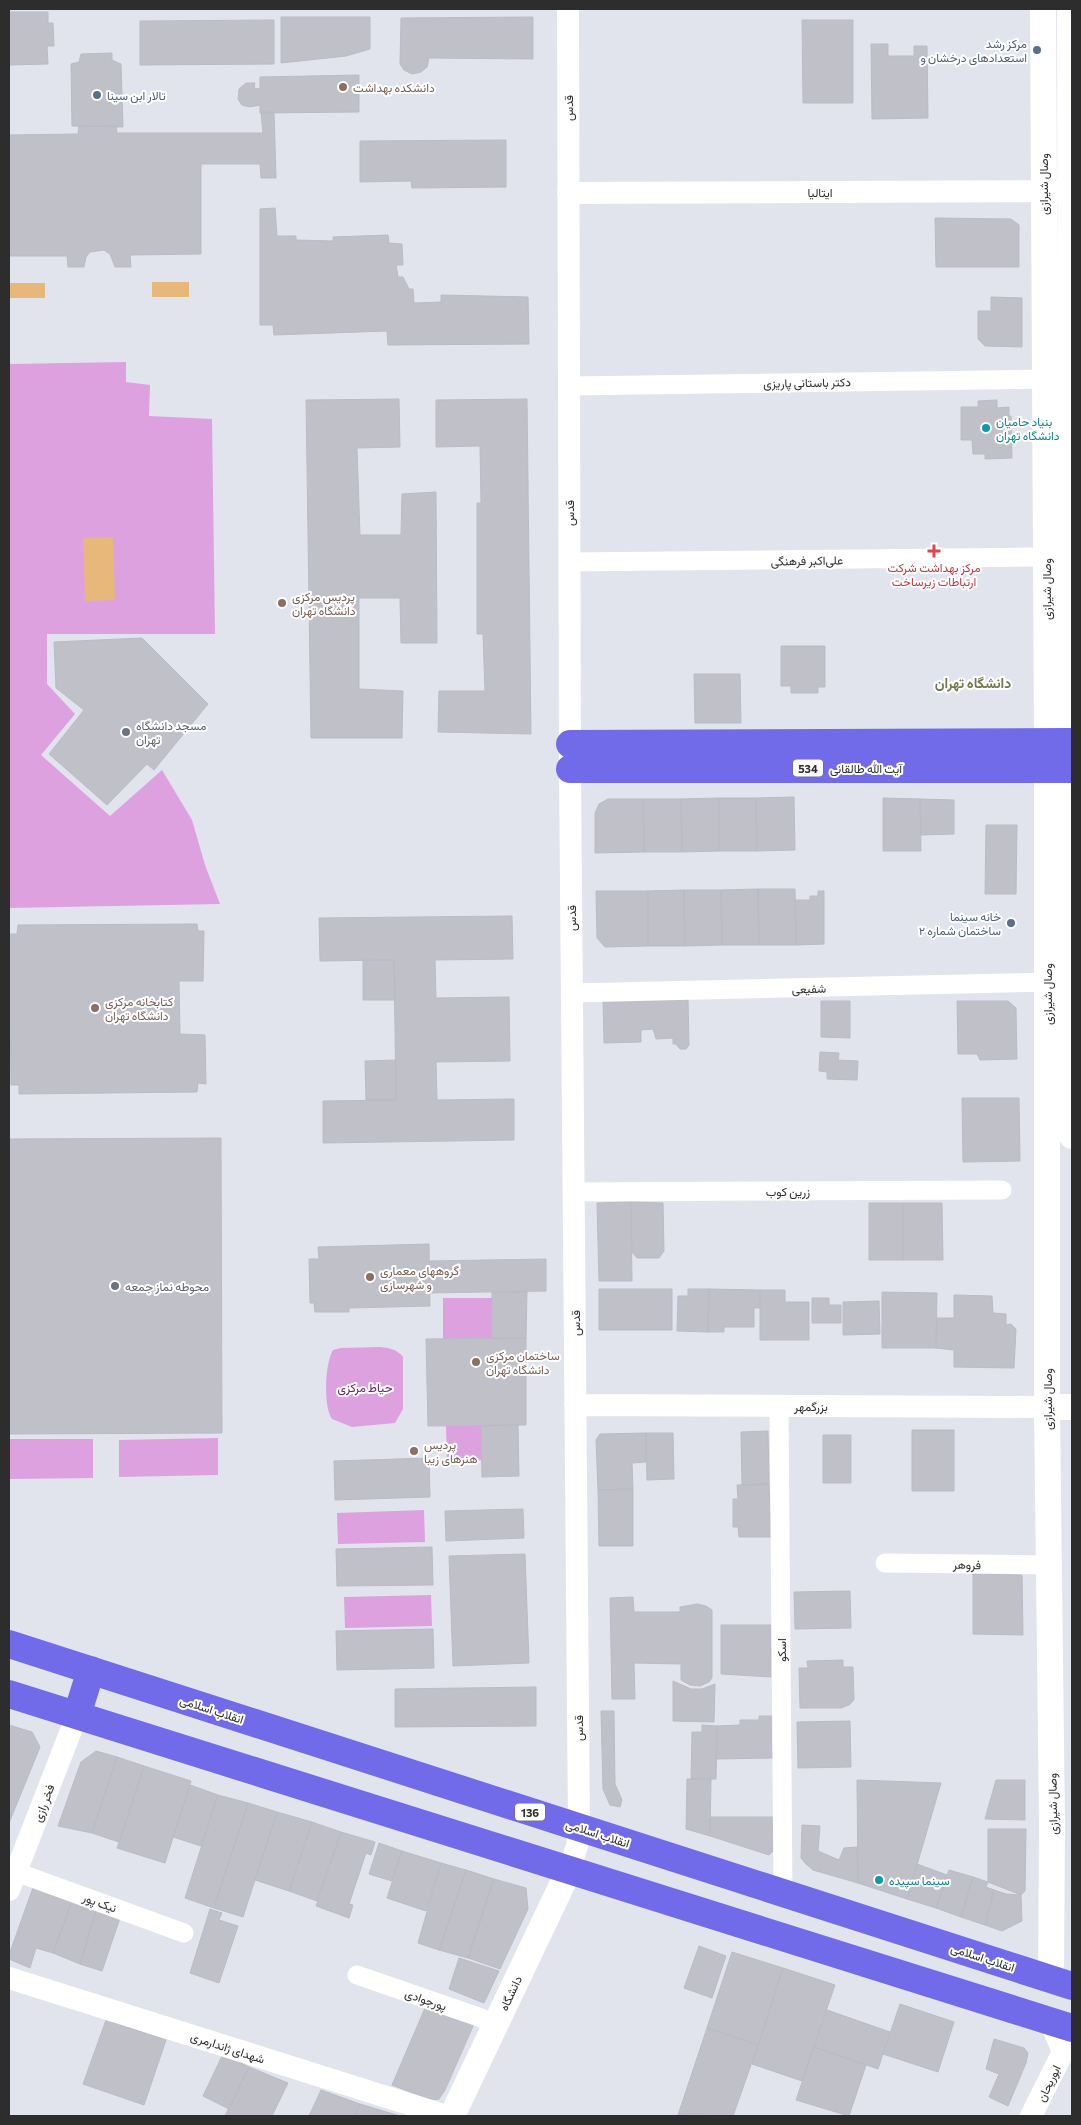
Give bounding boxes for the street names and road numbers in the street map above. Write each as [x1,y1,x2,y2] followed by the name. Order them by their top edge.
[561,95,577,121] street label: قدس
[1036,153,1052,215] street label: وصال شیرازی
[807,185,833,200] street label: ایتالیا
[763,374,851,392] street label: دکتر باستانی پاریزی
[562,500,578,526] street label: قدس
[771,552,843,570] street label: علی‌اکبر فرهنگی
[1039,558,1055,620] street label: وصال شیرازی
[793,760,823,776] road number: 534
[830,761,903,777] street label: آیت الله طالقانی
[564,905,580,931] street label: قدس
[1040,963,1056,1025] street label: وصال شیرازی
[792,981,826,997] street label: شفیعی
[766,1184,810,1200] street label: زرین کوب
[568,1310,584,1336] street label: قدس
[1040,1368,1056,1430] street label: وصال شیرازی
[793,1399,828,1415] street label: بزرگمهر
[952,1557,981,1573] street label: فروهر
[774,1638,790,1662] street label: اسکو
[178,1692,246,1728] street label: انقلاب اسلامی
[571,1715,587,1741] street label: قدس
[1044,1773,1062,1835] street label: وصال شیرازی
[29,1782,58,1825] street label: فخر رازی
[515,1804,545,1820] road number: 136
[564,1816,632,1852] street label: انقلاب اسلامی
[79,1889,119,1916] street label: نیک پور
[949,1940,1017,1976] street label: انقلاب اسلامی
[496,1973,524,2013] street label: دانشگاه
[403,1985,449,2015] street label: پورجوادی
[189,2028,267,2067] street label: شهدای ژاندارمری
[1033,2062,1065,2104] street label: ابوریحان

